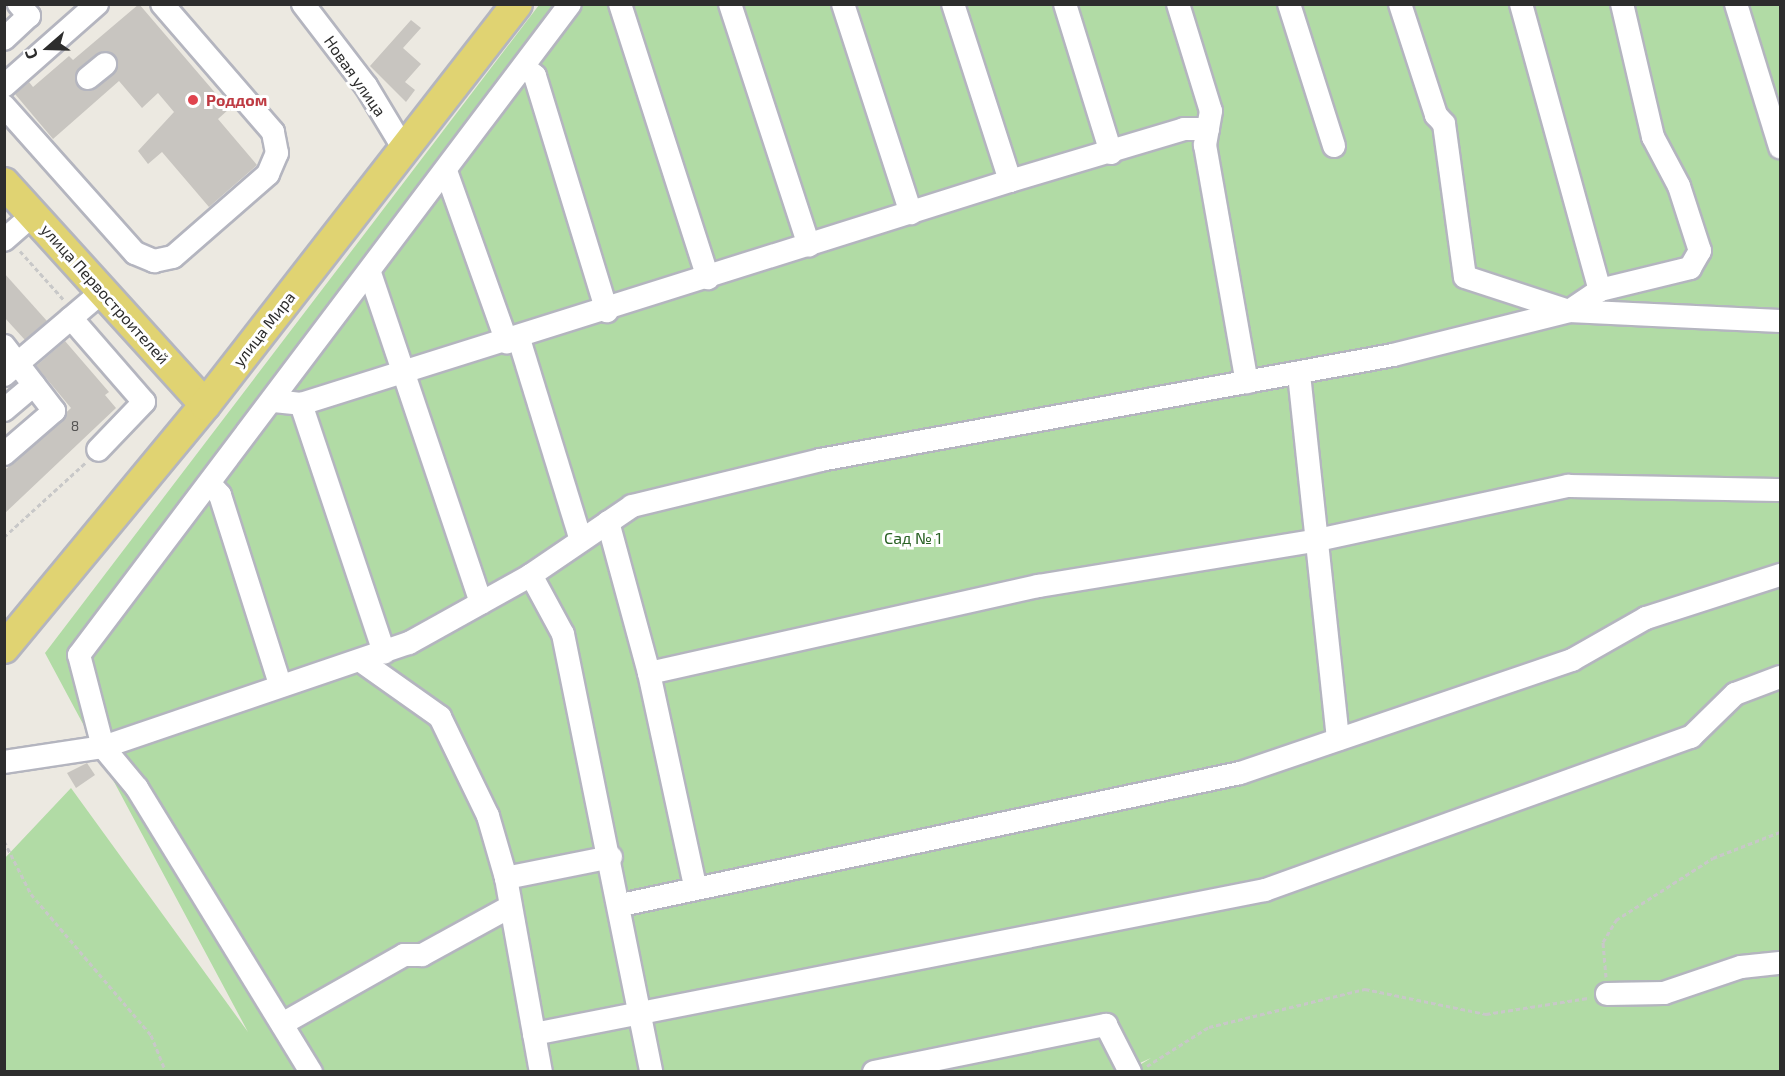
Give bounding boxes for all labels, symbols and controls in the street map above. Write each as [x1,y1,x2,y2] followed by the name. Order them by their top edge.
[18,18,78,78] north arrow
[320,32,390,120] street label: Новая улица
[20,47,41,62] text: С
[206,90,267,110] place label: Роддом
[184,91,202,109] marker: Роддом
[37,220,173,368] street label: улица Первостроителей
[229,288,299,370] street label: улица Мира
[71,418,79,434] house number: 8
[884,528,942,548] park label: Сад № 1

